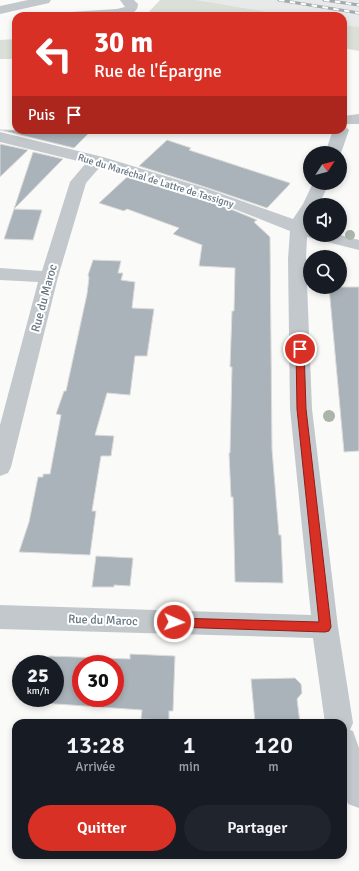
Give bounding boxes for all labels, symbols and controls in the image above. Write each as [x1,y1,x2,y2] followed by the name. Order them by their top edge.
[94,26,153,60] text: 30 m
[28,28,80,80] icon: left
[94,60,222,82] text: Rue de l'Épargne
[63,104,85,126] icon: arrive
[28,106,55,124] text: Puis
[303,146,347,190] north arrow
[303,146,347,294] map controls
[76,152,235,210] street label: Rue du Maréchal de Lattre de Tassigny
[303,198,347,242] button: sound
[303,250,347,294] button: search
[28,262,61,334] street label: Rue du Maroc
[283,332,317,366] pin
[289,338,311,360] icon: arrive
[153,601,195,643] position arrow
[68,612,138,629] street label: Rue du Maroc
[72,655,124,707] speed limit sign: 30
[27,663,49,688] text: 25
[27,685,49,697] text: km/h
[66,730,125,760] text: 13:28
[183,730,196,760] text: 1
[254,730,293,760] text: 120
[75,759,115,775] text: Arrivée
[179,759,200,775] text: min
[268,759,279,775] text: m
[28,805,176,851] button: Quitter
[184,805,331,851] button: Partager

